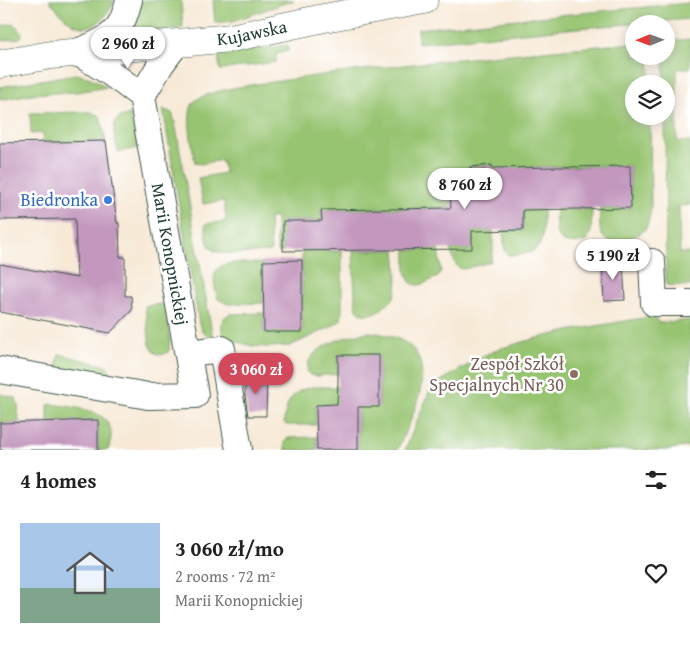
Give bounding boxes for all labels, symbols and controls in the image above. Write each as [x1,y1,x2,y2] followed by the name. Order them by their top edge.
[216,12,290,52] street label: Kujawska
[625,15,675,65] north arrow
[625,15,675,125] map controls
[76,27,180,69] pin: 2 960 zł
[101,31,155,55] text: 2 960 zł
[625,75,675,125] button: layers
[413,168,517,210] pin: 8 760 zł
[438,172,492,196] text: 8 760 zł
[145,181,196,327] street label: Marii Konopnickiej
[21,186,98,213] place label: Biedronka
[102,194,114,206] marker: Biedronka
[561,238,665,281] pin: 5 190 zł
[586,243,640,267] text: 5 190 zł
[429,350,565,398] place label: Zespół Szkół Specjalnych Nr 30
[204,352,308,395] pin: 3 060 zł
[229,357,283,381] text: 3 060 zł
[568,368,580,380] marker: Zespół Szkół Specjalnych Nr 30
[20,465,96,496] text: 4 homes
[642,466,670,494] icon: filters
[175,533,284,564] text: 3 060 zł/mo
[60,543,120,603] icon: home
[642,559,670,587] icon: heart
[175,564,275,588] text: 2 rooms · 72 m²
[175,588,303,612] text: Marii Konopnickiej

